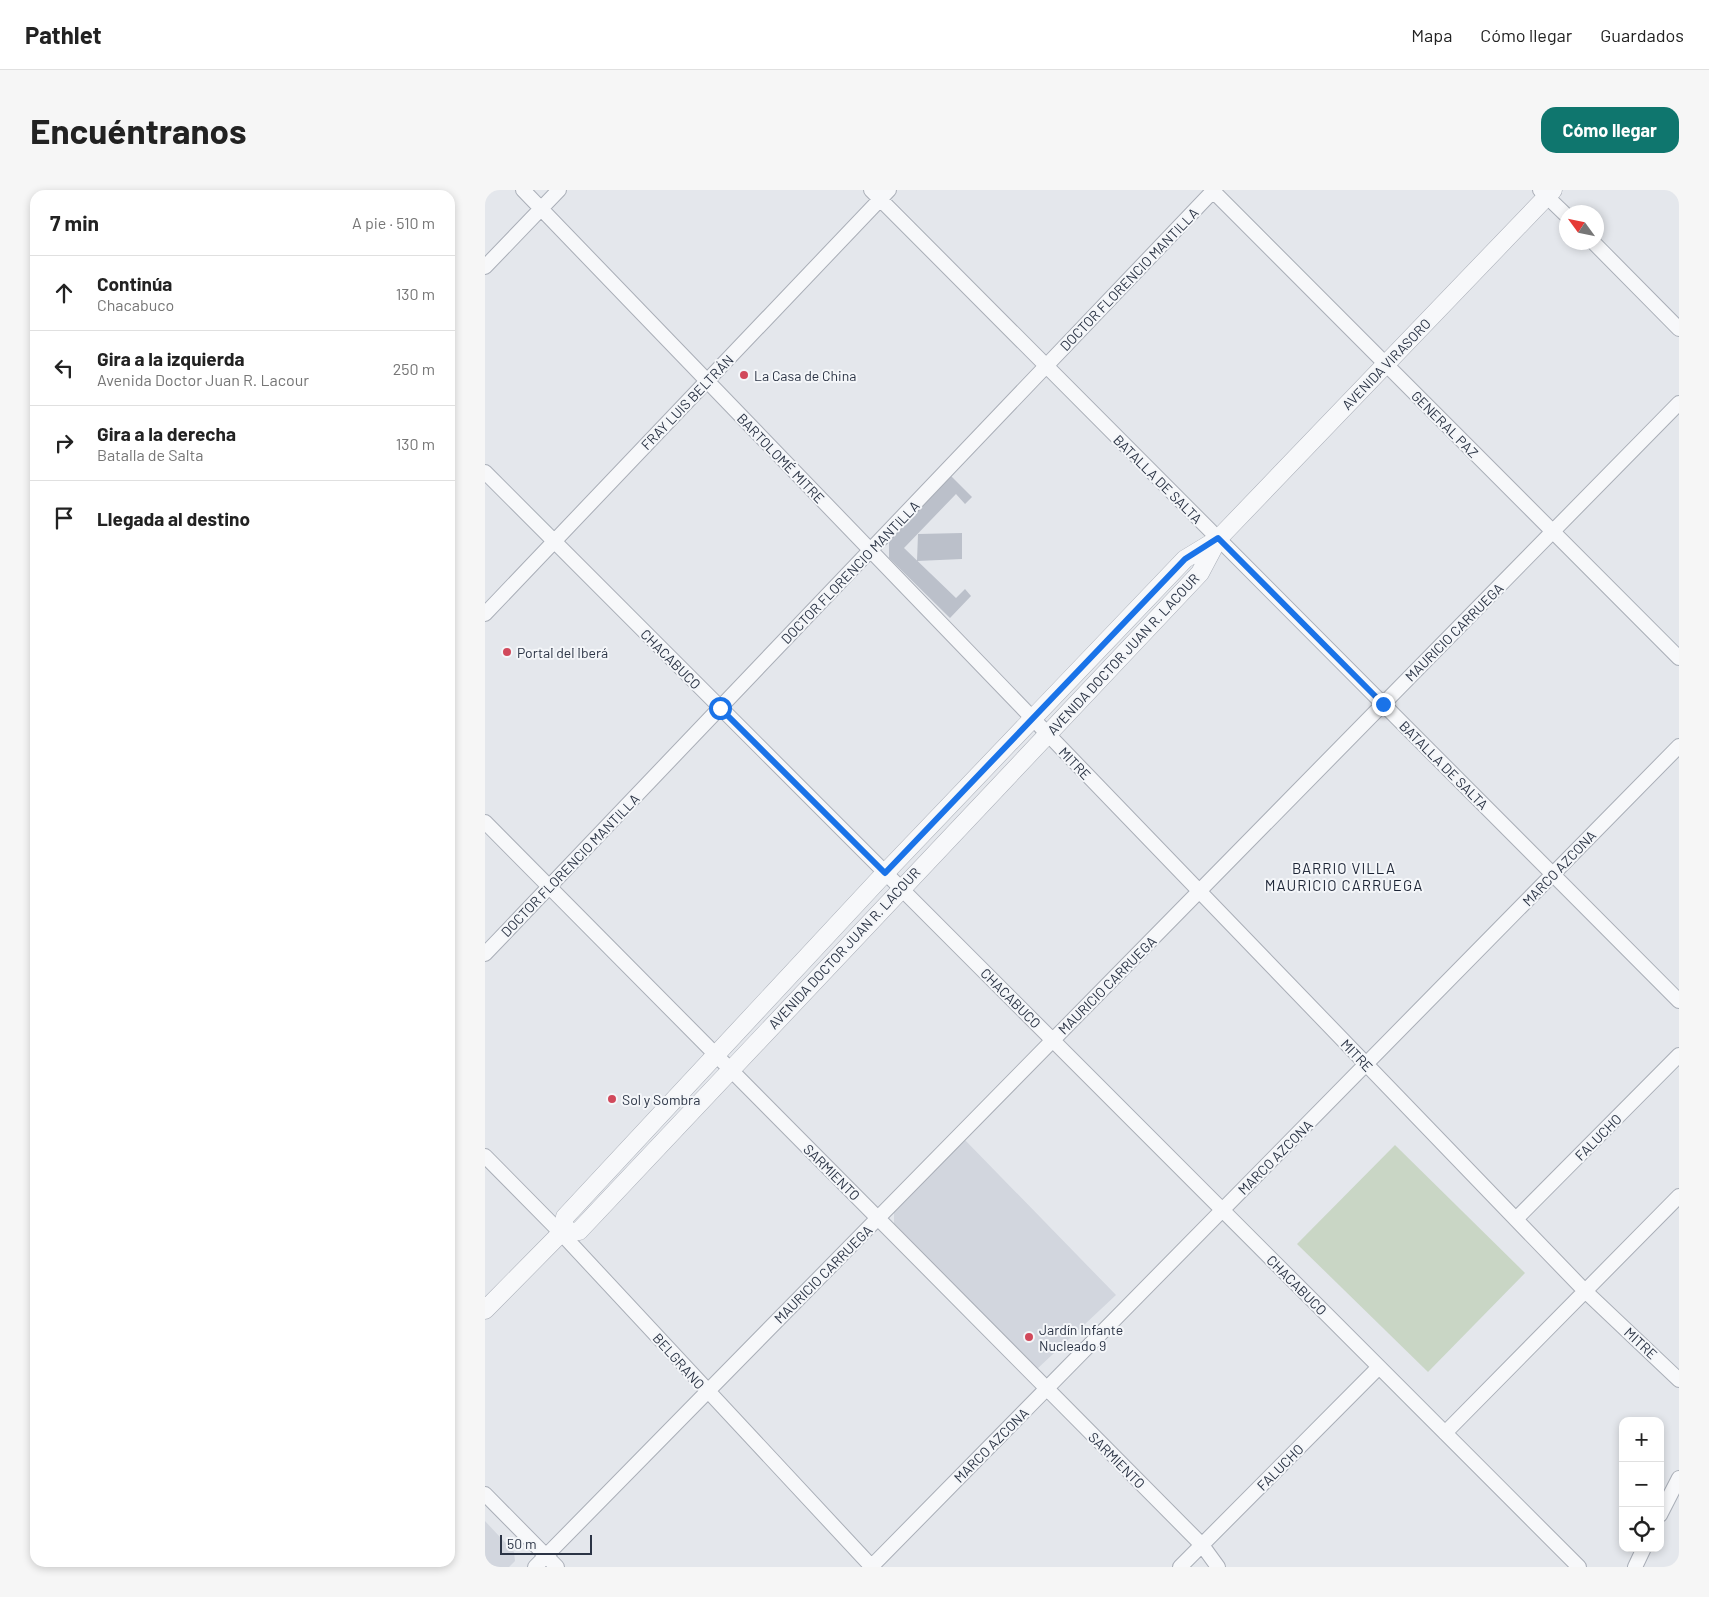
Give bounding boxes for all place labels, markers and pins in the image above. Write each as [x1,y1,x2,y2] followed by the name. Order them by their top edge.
[754,367,856,384] place label: La Casa de China
[738,369,750,381] marker: La Casa de China
[517,644,608,661] place label: Portal del Iberá
[501,646,513,658] marker: Portal del Iberá
[622,1091,700,1108] place label: Sol y Sombra
[606,1093,618,1105] marker: Sol y Sombra
[1039,1321,1123,1354] place label: Jardín Infante Nucleado 9
[1023,1331,1035,1343] marker: Jardín Infante Nucleado 9

